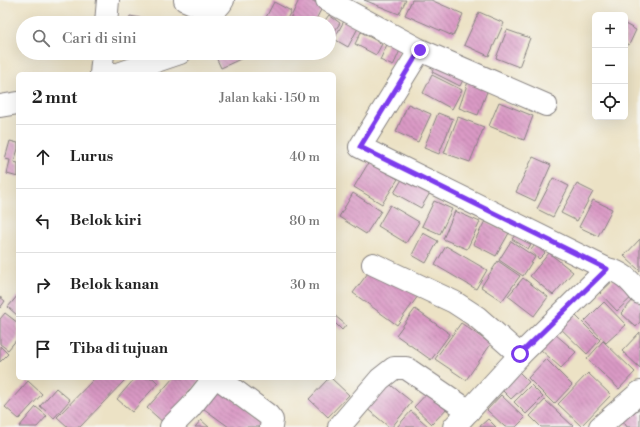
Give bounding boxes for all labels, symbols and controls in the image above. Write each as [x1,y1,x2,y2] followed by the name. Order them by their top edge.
[592,12,628,120] map controls
[592,12,628,48] button: +
[16,16,336,60] search box
[30,27,52,49] icon: search
[62,29,137,48] text: Cari di sini
[411,41,429,59] route end
[592,48,628,84] button: −
[592,84,628,120] button: locate
[32,87,77,109] text: 2 mnt
[219,90,320,106] text: Jalan kaki · 150 m
[32,146,54,168] icon: ahead
[70,147,113,166] text: Lurus
[290,149,320,165] text: 40 m
[32,210,54,232] icon: left
[70,211,141,230] text: Belok kiri
[289,213,320,229] text: 80 m
[32,274,54,296] icon: right
[70,275,159,294] text: Belok kanan
[290,277,320,293] text: 30 m
[32,338,54,360] icon: arrive
[70,339,168,358] text: Tiba di tujuan
[511,345,529,363] route start

